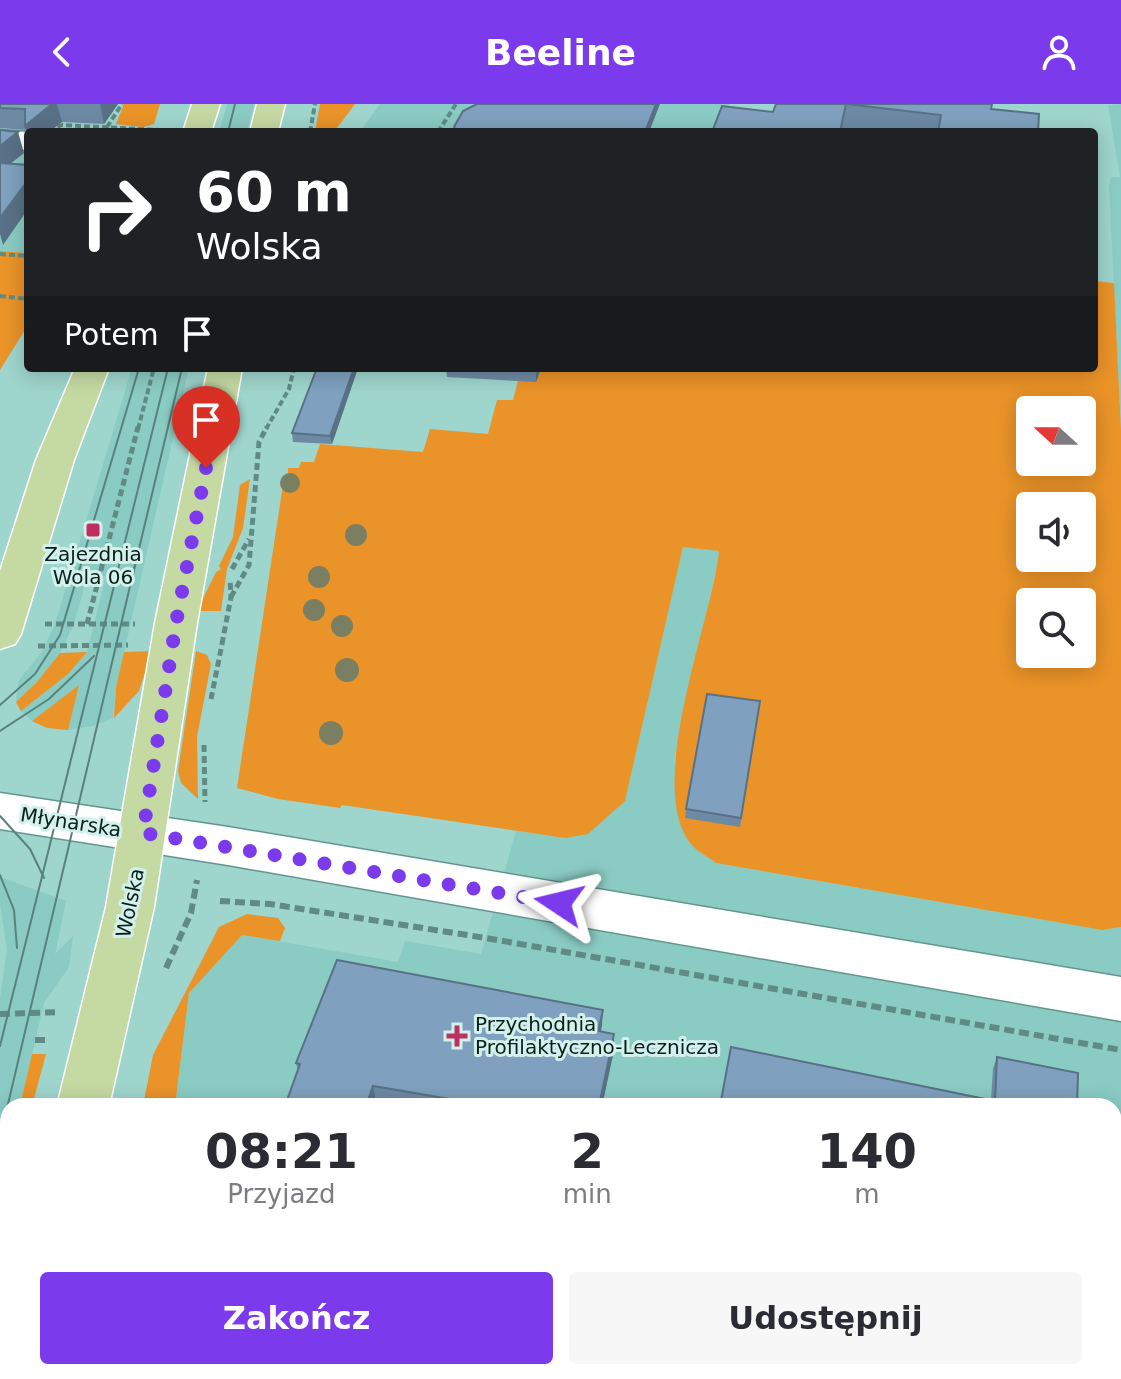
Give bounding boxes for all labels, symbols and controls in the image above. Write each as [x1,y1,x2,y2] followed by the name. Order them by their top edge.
[40,30,84,74] icon: back
[1037,30,1081,74] icon: person
[485,32,636,73] text: Beeline
[196,159,352,224] text: 60 m
[64,160,168,264] icon: right
[196,226,323,267] text: Wolska
[175,312,219,356] icon: arrive
[64,317,159,352] text: Potem
[172,386,240,468] pin
[1016,396,1096,476] north arrow
[1016,396,1096,668] map controls
[184,398,228,442] icon: arrive
[1016,492,1096,572] button: sound
[84,521,102,539] marker: Zajezdnia Wola 06
[44,542,142,589] place label: Zajezdnia Wola 06
[1016,588,1096,668] button: search
[19,802,123,842] street label: Młynarska
[517,861,601,945] position arrow
[111,866,149,940] street label: Wolska
[475,1012,719,1059] place label: Przychodnia Profilaktyczno-Lecznicza
[446,1025,468,1047] marker: Przychodnia Profilaktyczno-Lecznicza
[205,1123,358,1179] text: 08:21
[571,1123,604,1179] text: 2
[817,1123,917,1179] text: 140
[227,1179,336,1209] text: Przyjazd
[563,1179,612,1209] text: min
[854,1179,880,1209] text: m
[40,1272,553,1364] button: Zakończ
[569,1272,1082,1364] button: Udostępnij

